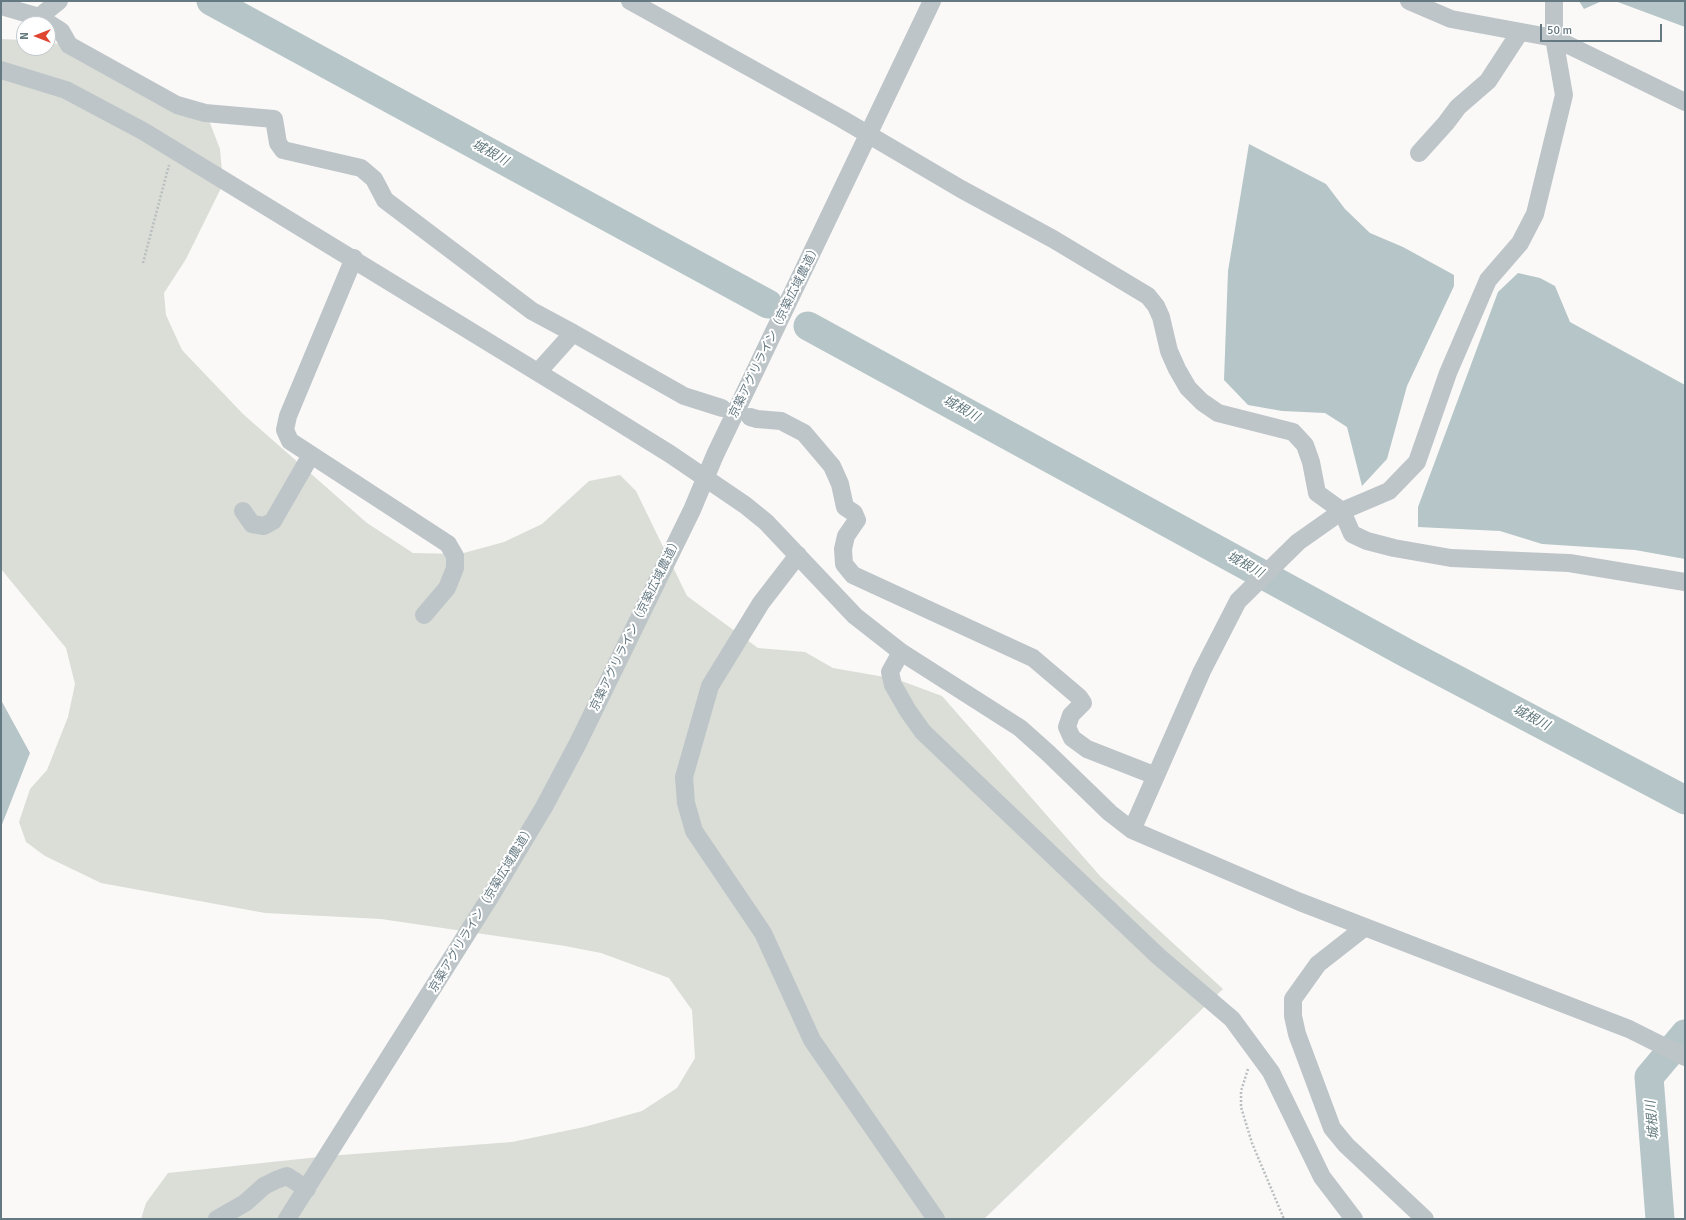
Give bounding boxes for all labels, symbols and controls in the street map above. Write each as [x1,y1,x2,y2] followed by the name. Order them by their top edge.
[16,16,56,56] north arrow
[1542,16,1664,42] scale bar
[1547,23,1572,38] text: 50 m
[18,32,31,40] text: N
[469,137,511,169] water label: 城根川
[726,242,824,420] street label: 京築アグリライン（京築広域農道）
[940,393,982,425] water label: 城根川
[587,535,685,713] street label: 京築アグリライン（京築広域農道）
[1224,549,1266,581] water label: 城根川
[1510,702,1552,734] water label: 城根川
[426,823,538,995] street label: 京築アグリライン（京築広域農道）
[1644,1100,1662,1140] water label: 城根川

